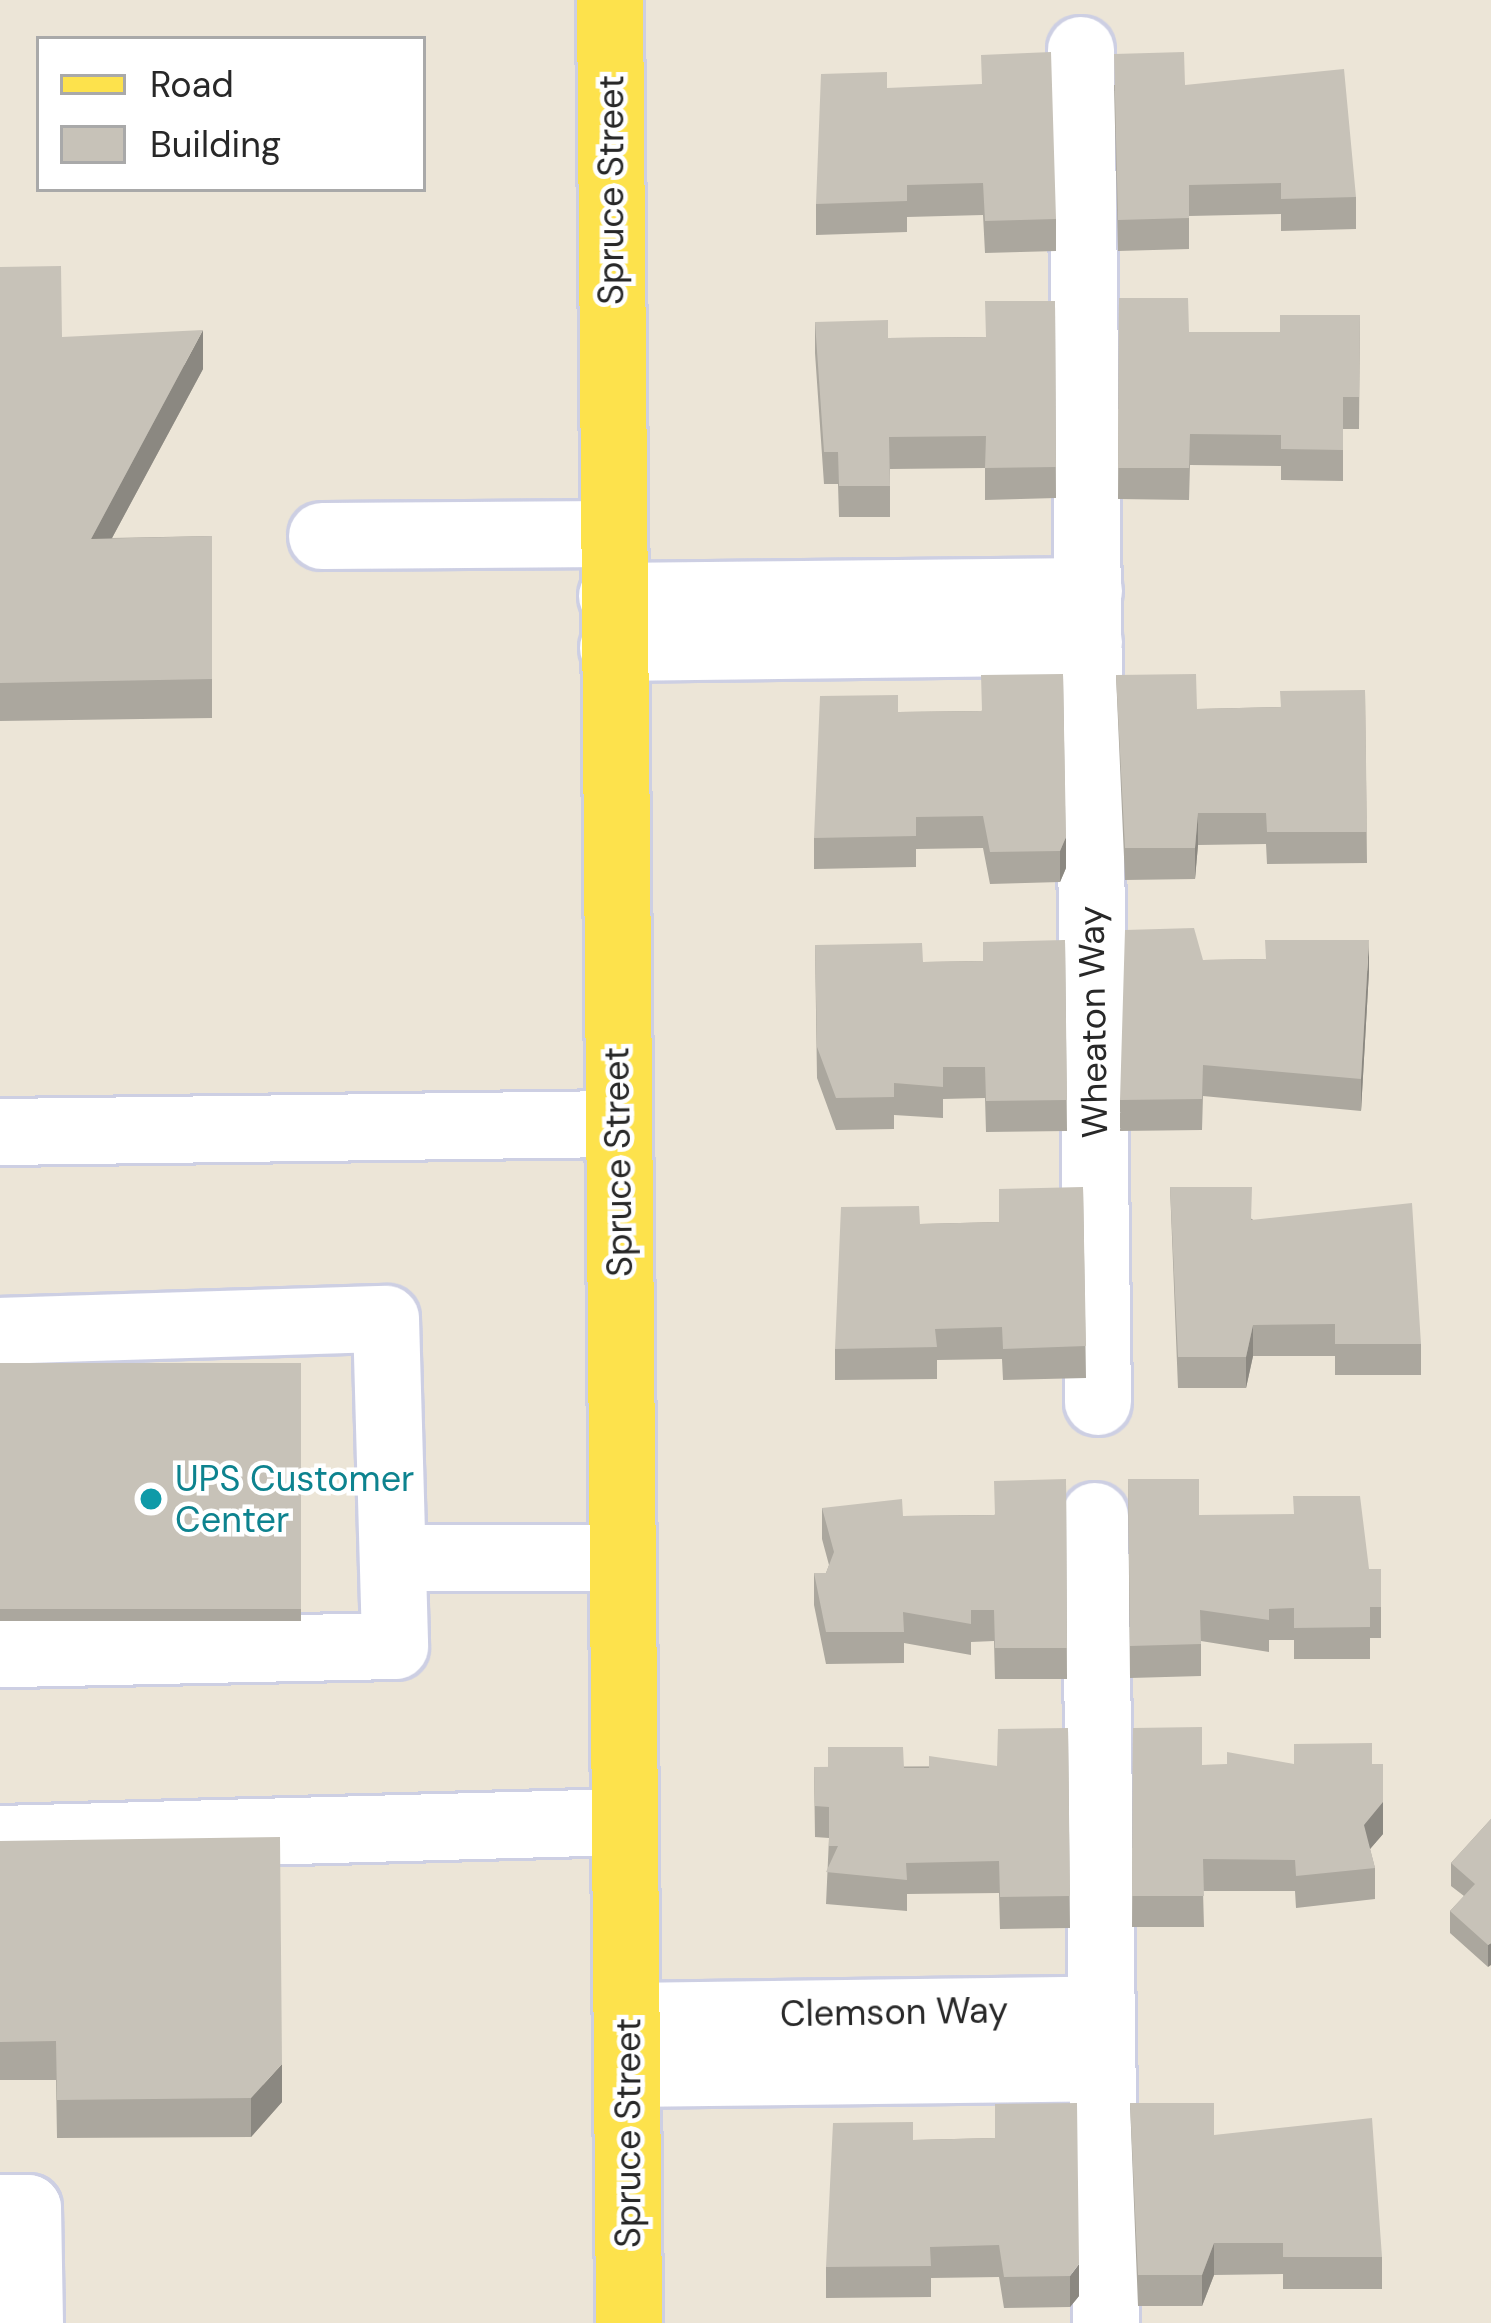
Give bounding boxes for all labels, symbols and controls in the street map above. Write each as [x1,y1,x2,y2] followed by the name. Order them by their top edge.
[36,36,426,192] legend
[150,61,234,108] text: Road
[589,75,633,305] street label: Spruce Street
[150,121,281,168] text: Building
[1069,905,1117,1139] street label: Wheaton Way
[594,1047,642,1277] street label: Spruce Street
[175,1456,414,1541] place label: UPS Customer Center
[138,1486,164,1512] marker: UPS Customer Center
[780,1988,1008,2036] street label: Clemson Way
[606,2018,650,2248] street label: Spruce Street

